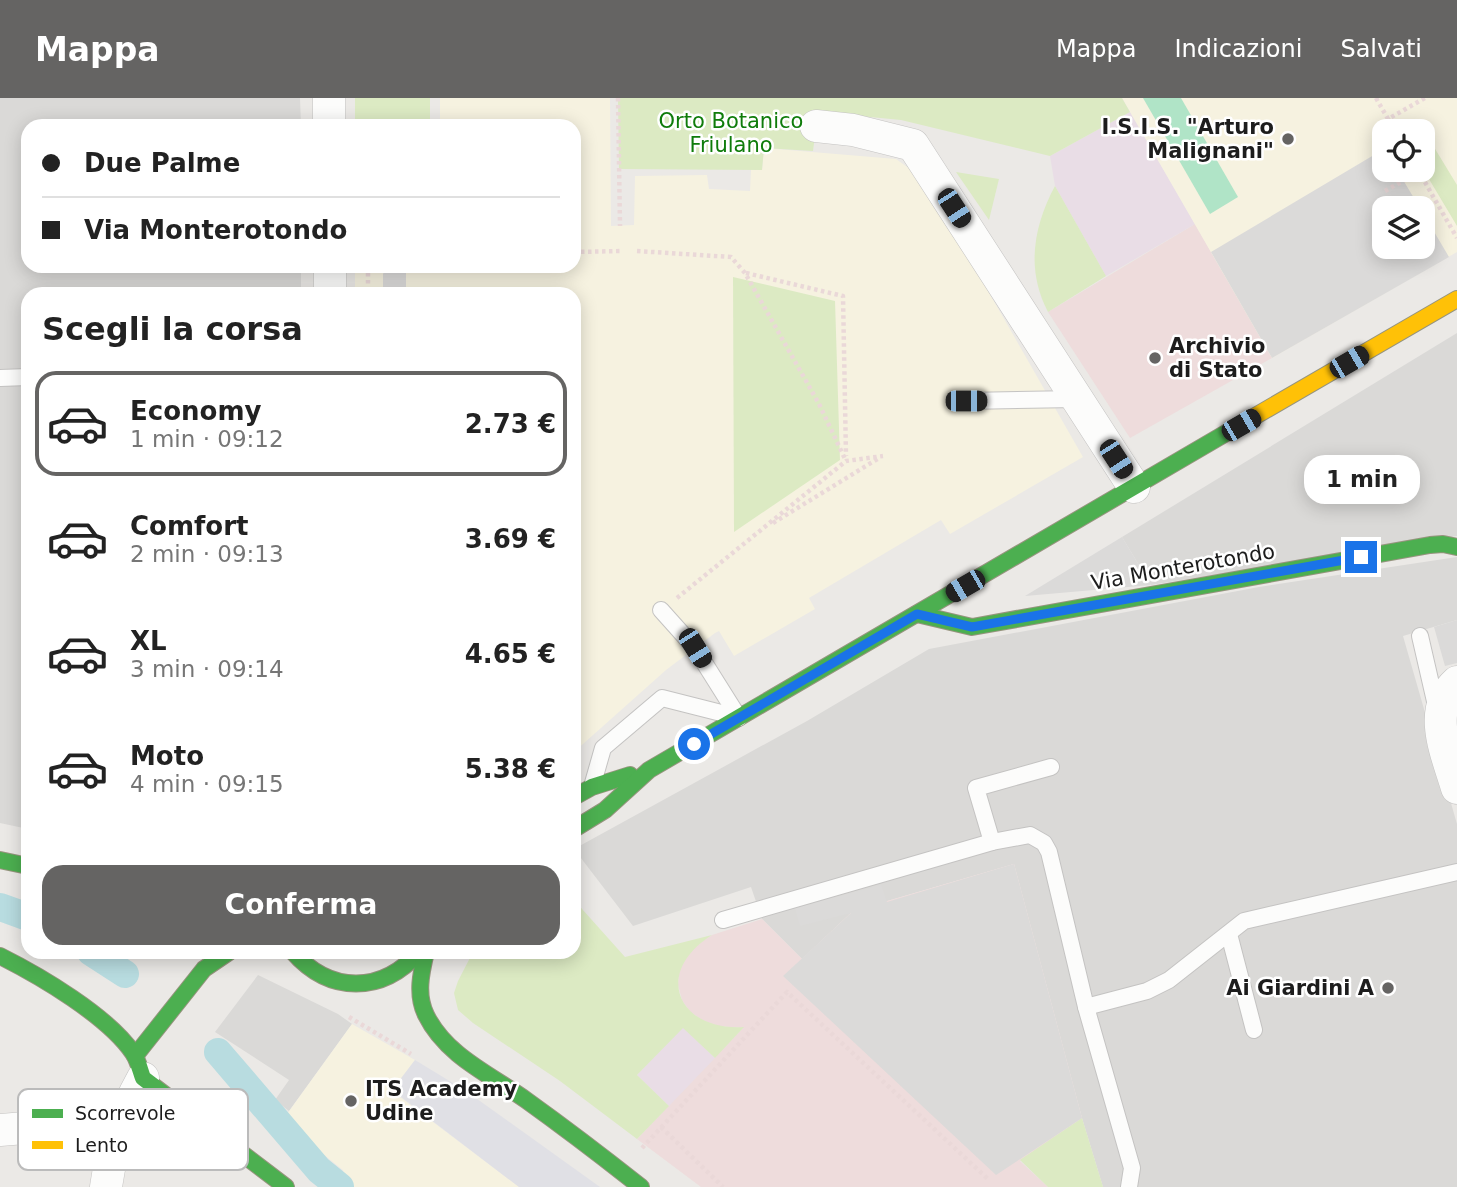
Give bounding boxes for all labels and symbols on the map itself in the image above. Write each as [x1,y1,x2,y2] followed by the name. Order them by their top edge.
[659,109,803,157] park label: Orto Botanico Friulano
[1102,115,1274,163] place label: I.S.I.S. "Arturo Malignani"
[1280,131,1296,147] marker: I.S.I.S. "Arturo Malignani"
[934,185,975,231] car
[1169,334,1266,382] place label: Archivio di Stato
[1326,342,1373,382] car
[1147,350,1163,366] marker: Archivio di Stato
[946,391,988,412] car
[1218,405,1265,445] car
[1096,436,1137,482] car
[1303,456,1419,504] callout: 1 min
[1089,539,1277,595] street label: Via Monterotondo
[1345,541,1377,573] route end
[942,566,989,606] car
[675,625,716,671] car
[678,728,710,760] route start
[1226,976,1375,1000] place label: Ai Giardini A
[1380,980,1396,996] marker: Ai Giardini A
[365,1077,518,1125] place label: ITS Academy Udine
[18,1089,248,1170] legend
[343,1093,359,1109] marker: ITS Academy Udine
[75,1102,176,1124] text: Scorrevole
[75,1134,128,1156] text: Lento

